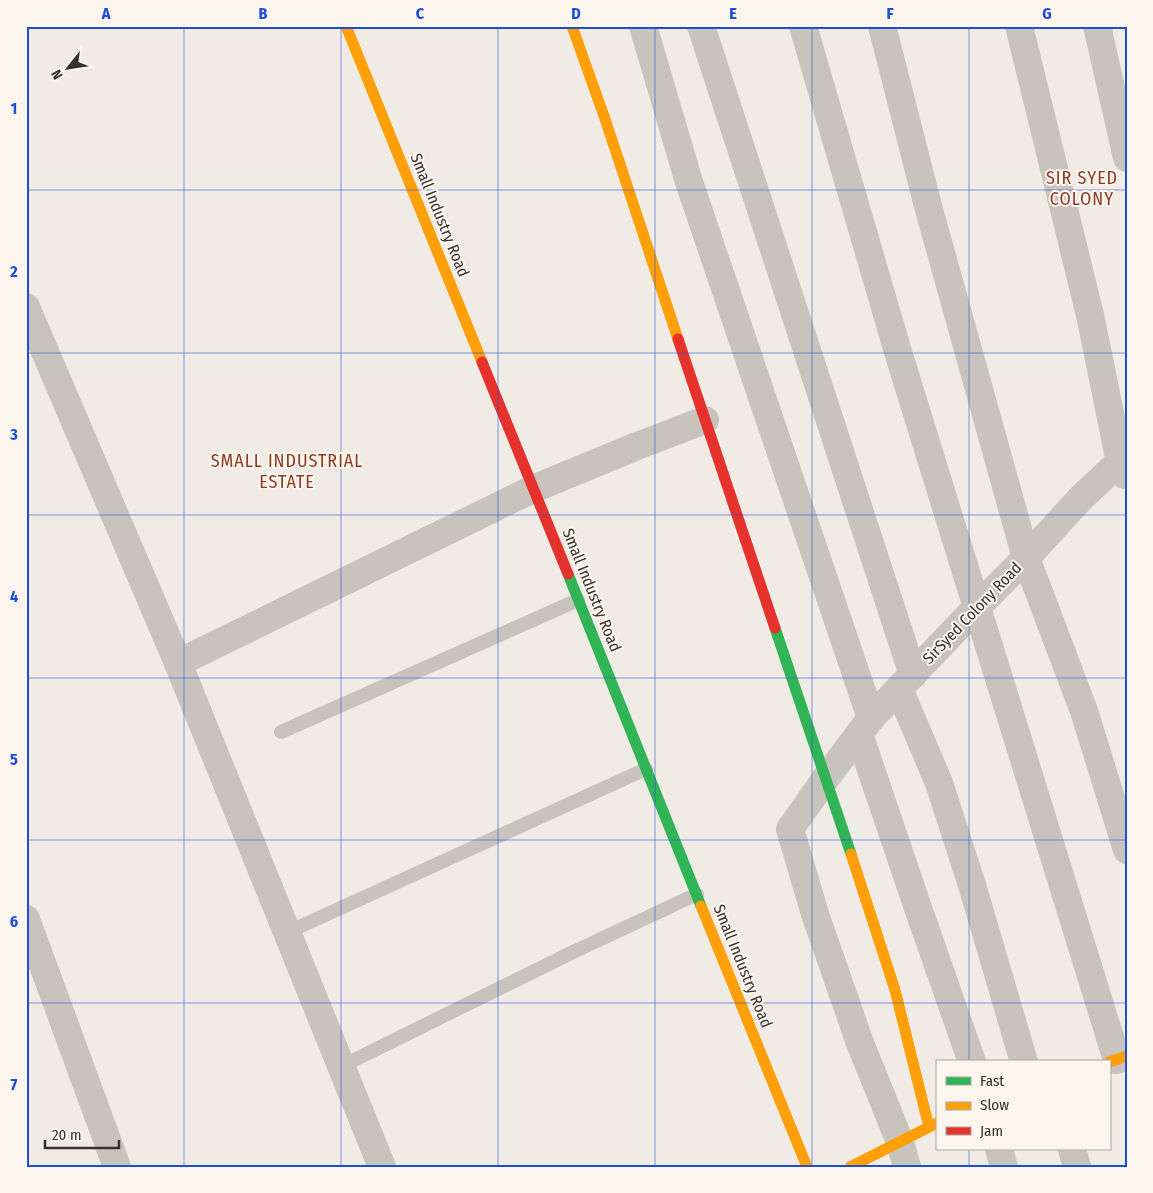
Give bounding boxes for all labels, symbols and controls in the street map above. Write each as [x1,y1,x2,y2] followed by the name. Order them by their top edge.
[101,4,111,23] text: A
[259,4,268,23] text: B
[416,4,425,23] text: C
[571,4,581,23] text: D
[729,4,737,23] text: E
[886,4,894,23] text: F
[1042,4,1052,23] text: G
[42,42,92,92] north arrow
[48,66,67,82] text: N
[11,99,17,118] text: 1
[407,151,473,279] street label: Small Industry Road
[1046,167,1118,210] district label: SIR SYED COLONY
[9,262,18,281] text: 2
[9,425,18,444] text: 3
[211,450,363,493] district label: SMALL INDUSTRIAL ESTATE
[559,526,625,654] street label: Small Industry Road
[919,558,1025,668] street label: SirSyed Colony Road
[10,587,18,606] text: 4
[10,750,18,769] text: 5
[710,902,776,1030] street label: Small Industry Road
[10,912,18,931] text: 6
[936,1060,1110,1150] legend
[980,1072,1004,1090] text: Fast
[11,1075,18,1094] text: 7
[980,1096,1009,1114] text: Slow
[45,1118,119,1150] scale bar
[980,1122,1003,1140] text: Jam
[52,1126,82,1144] text: 20 m

